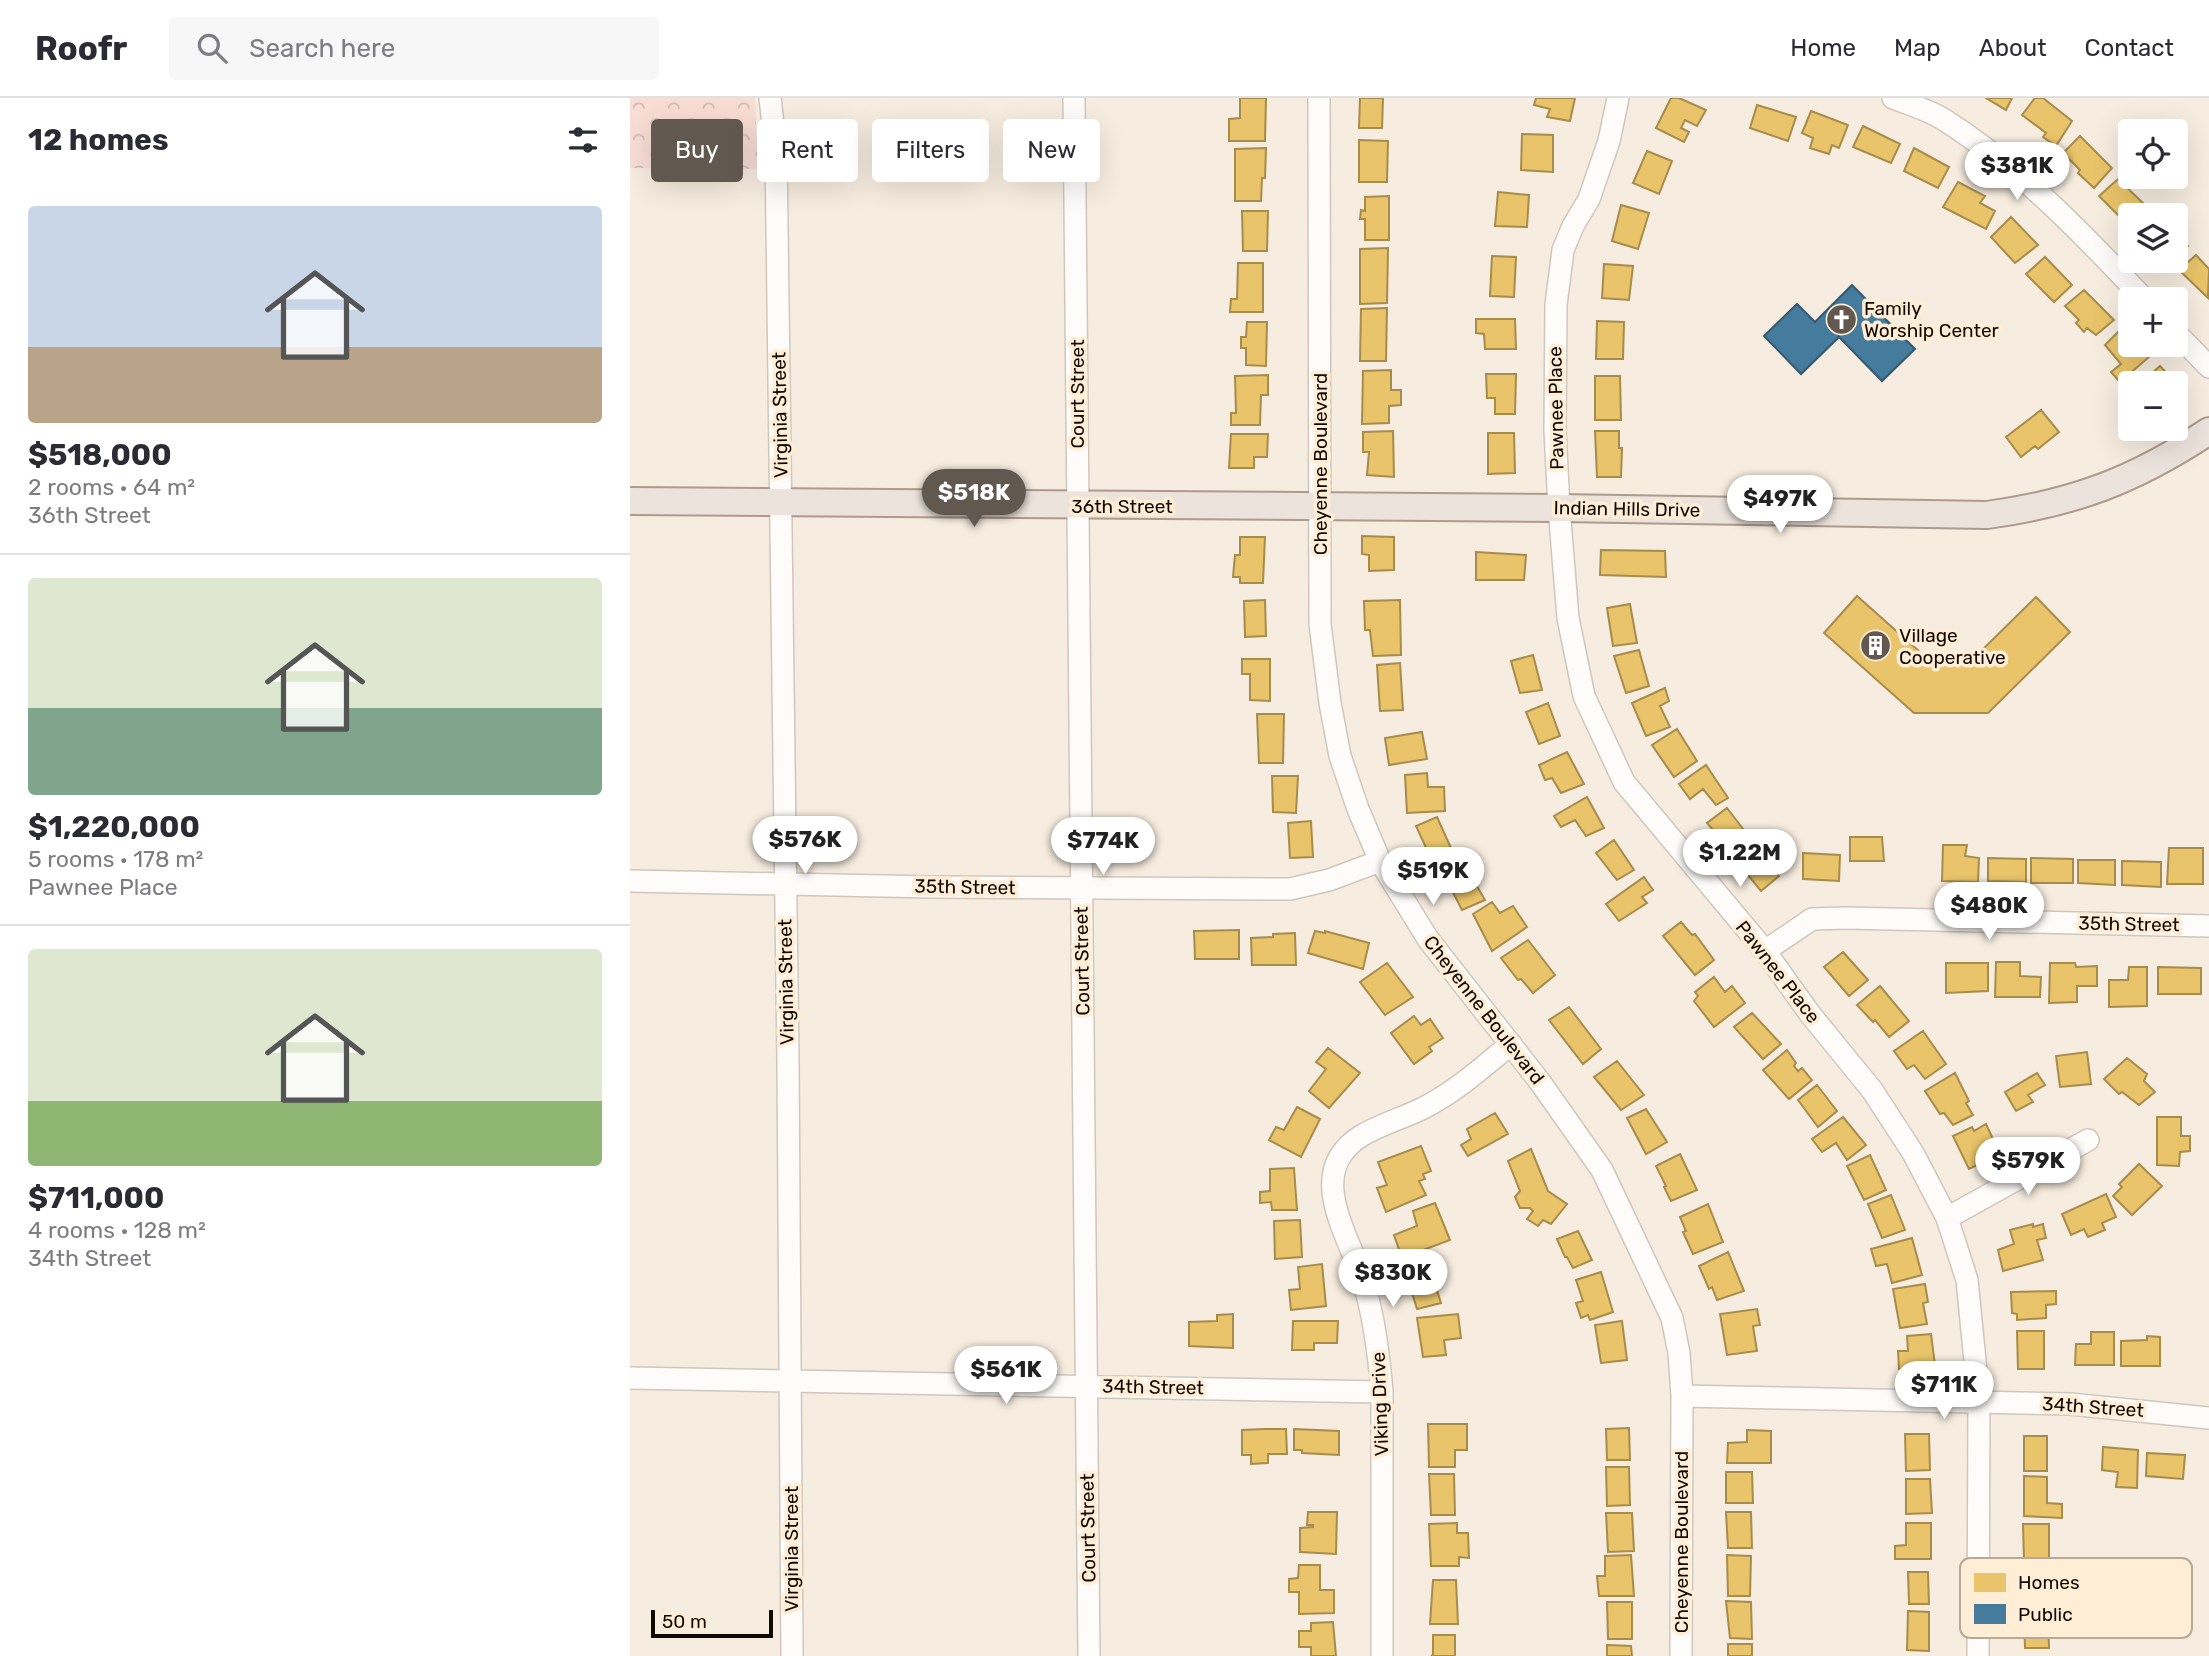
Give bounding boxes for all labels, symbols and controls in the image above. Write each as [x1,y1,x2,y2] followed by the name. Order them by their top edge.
[169,17,659,80] search box
[35,29,127,68] text: Roofr
[193,29,231,67] icon: search
[249,33,395,64] text: Search here
[1790,34,1856,62] text: Home
[1894,34,1941,62] text: Map
[1979,34,2047,62] text: About
[2085,34,2174,62] text: Contact
[651,119,743,182] chip: Buy
[757,119,858,182] chip: Rent
[872,119,989,182] chip: Filters
[1003,119,1100,182] chip: New
[2118,119,2188,441] map controls
[2118,119,2188,189] button: locate
[564,121,602,159] icon: filters
[28,122,169,158] text: 12 homes
[1968,142,2066,202] pin: $381K
[1981,151,2053,179] text: $381K
[2118,203,2188,273] button: layers
[252,252,378,378] icon: home
[2118,287,2188,357] button: +
[1864,297,2000,342] place label: Family Worship Center
[1824,302,1858,336] church icon: Family Worship Center
[1066,339,1089,449] street label: Court Street
[1543,346,1569,470] street label: Pawnee Place
[767,351,793,478] street label: Virginia Street
[2118,371,2188,441] button: −
[1309,373,1332,555] street label: Cheyenne Boulevard
[28,437,172,473] text: $518,000
[925,470,1023,529] pin: $518K
[28,473,195,501] text: 2 rooms · 64 m²
[1731,476,1829,535] pin: $497K
[938,478,1010,506] text: $518K
[1743,484,1817,512] text: $497K
[1071,495,1173,518] street label: 36th Street
[1553,496,1701,522] street label: Indian Hills Drive
[28,501,151,529] text: 36th Street
[252,624,378,750] icon: home
[1899,624,2006,669] place label: Village Cooperative
[1859,629,1893,663] building icon: Village Cooperative
[28,809,200,845] text: $1,220,000
[756,816,854,876] pin: $576K
[1054,818,1152,877] pin: $774K
[768,825,842,853] text: $576K
[1067,826,1139,854] text: $774K
[1683,830,1797,889] pin: $1.22M
[1699,838,1781,866] text: $1.22M
[28,845,203,873] text: 5 rooms · 178 m²
[1384,848,1482,907] pin: $519K
[1397,856,1469,884] text: $519K
[28,873,178,901] text: Pawnee Place
[914,875,1016,899] street label: 35th Street
[1940,882,2038,942] pin: $480K
[1950,891,2028,919] text: $480K
[1070,906,1094,1016] street label: Court Street
[2078,912,2180,936] street label: 35th Street
[1731,916,1825,1028] street label: Pawnee Place
[773,918,799,1045] street label: Virginia Street
[1419,931,1549,1089] street label: Cheyenne Boulevard
[252,995,378,1121] icon: home
[1979,1138,2077,1197] pin: $579K
[1991,1146,2065,1174] text: $579K
[28,1180,164,1216] text: $711,000
[28,1216,206,1244] text: 4 rooms · 128 m²
[28,1244,151,1272] text: 34th Street
[1344,1250,1442,1309] pin: $830K
[1355,1258,1431,1286] text: $830K
[957,1346,1055,1406] pin: $561K
[1367,1351,1393,1457] street label: Viking Drive
[970,1355,1042,1383] text: $561K
[1895,1362,1993,1421] pin: $711K
[1911,1370,1977,1398] text: $711K
[1102,1375,1205,1399] street label: 34th Street
[2041,1392,2145,1422] street label: 34th Street
[1670,1451,1693,1633] street label: Cheyenne Boulevard
[1076,1473,1100,1583] street label: Court Street
[780,1485,803,1612] street label: Virginia Street
[1960,1558,2192,1638] legend
[2018,1571,2080,1594] text: Homes
[2018,1603,2073,1626] text: Public
[651,1607,774,1639] scale bar
[662,1610,707,1633] text: 50 m

